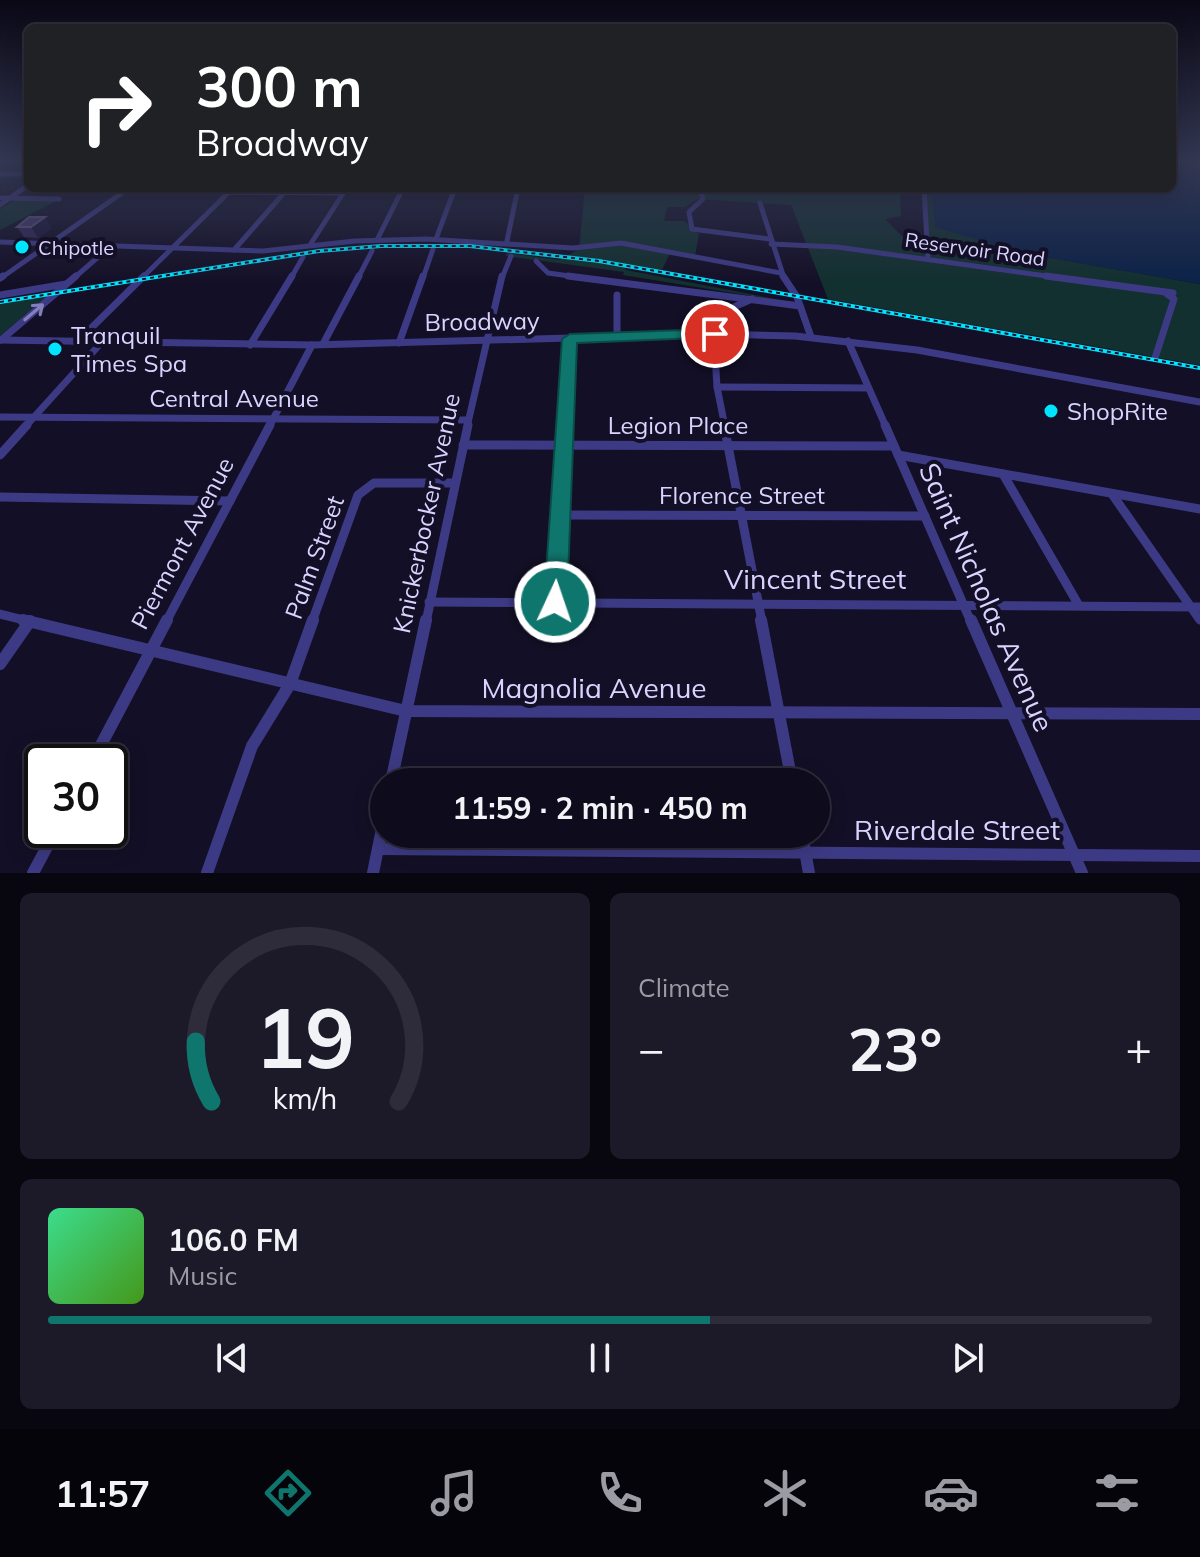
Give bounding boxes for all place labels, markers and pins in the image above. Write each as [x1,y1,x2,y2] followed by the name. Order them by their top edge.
[38,235,114,260] place label: Chipotle
[13,238,31,256] marker: Chipotle
[681,300,749,368] pin
[71,320,187,378] place label: Tranquil Times Spa
[46,340,64,358] marker: Tranquil Times Spa
[1067,396,1168,426] place label: ShopRite
[1042,402,1060,420] marker: ShopRite

